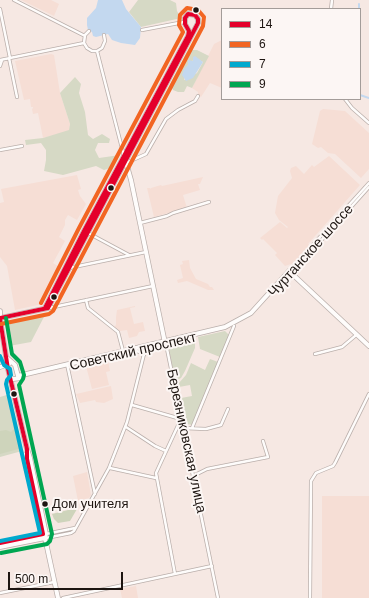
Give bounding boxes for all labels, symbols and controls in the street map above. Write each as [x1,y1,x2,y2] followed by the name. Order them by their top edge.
[191,5,201,15] unlabelled marker
[221,8,361,100] legend
[259,17,272,31] text: 14
[259,37,266,51] text: 6
[259,57,266,71] text: 7
[259,77,266,91] text: 9
[106,183,116,193] unlabelled marker
[265,201,357,301] street label: Чуртанское шоссе
[49,292,59,302] unlabelled marker
[68,329,198,375] street label: Советский проспект
[163,367,209,515] street label: Березниковская улица
[9,389,19,399] unlabelled marker
[52,496,128,512] place label: Дом учителя
[40,499,50,509] marker: Дом учителя
[10,564,125,590] scale bar
[15,572,48,586] text: 500 m

